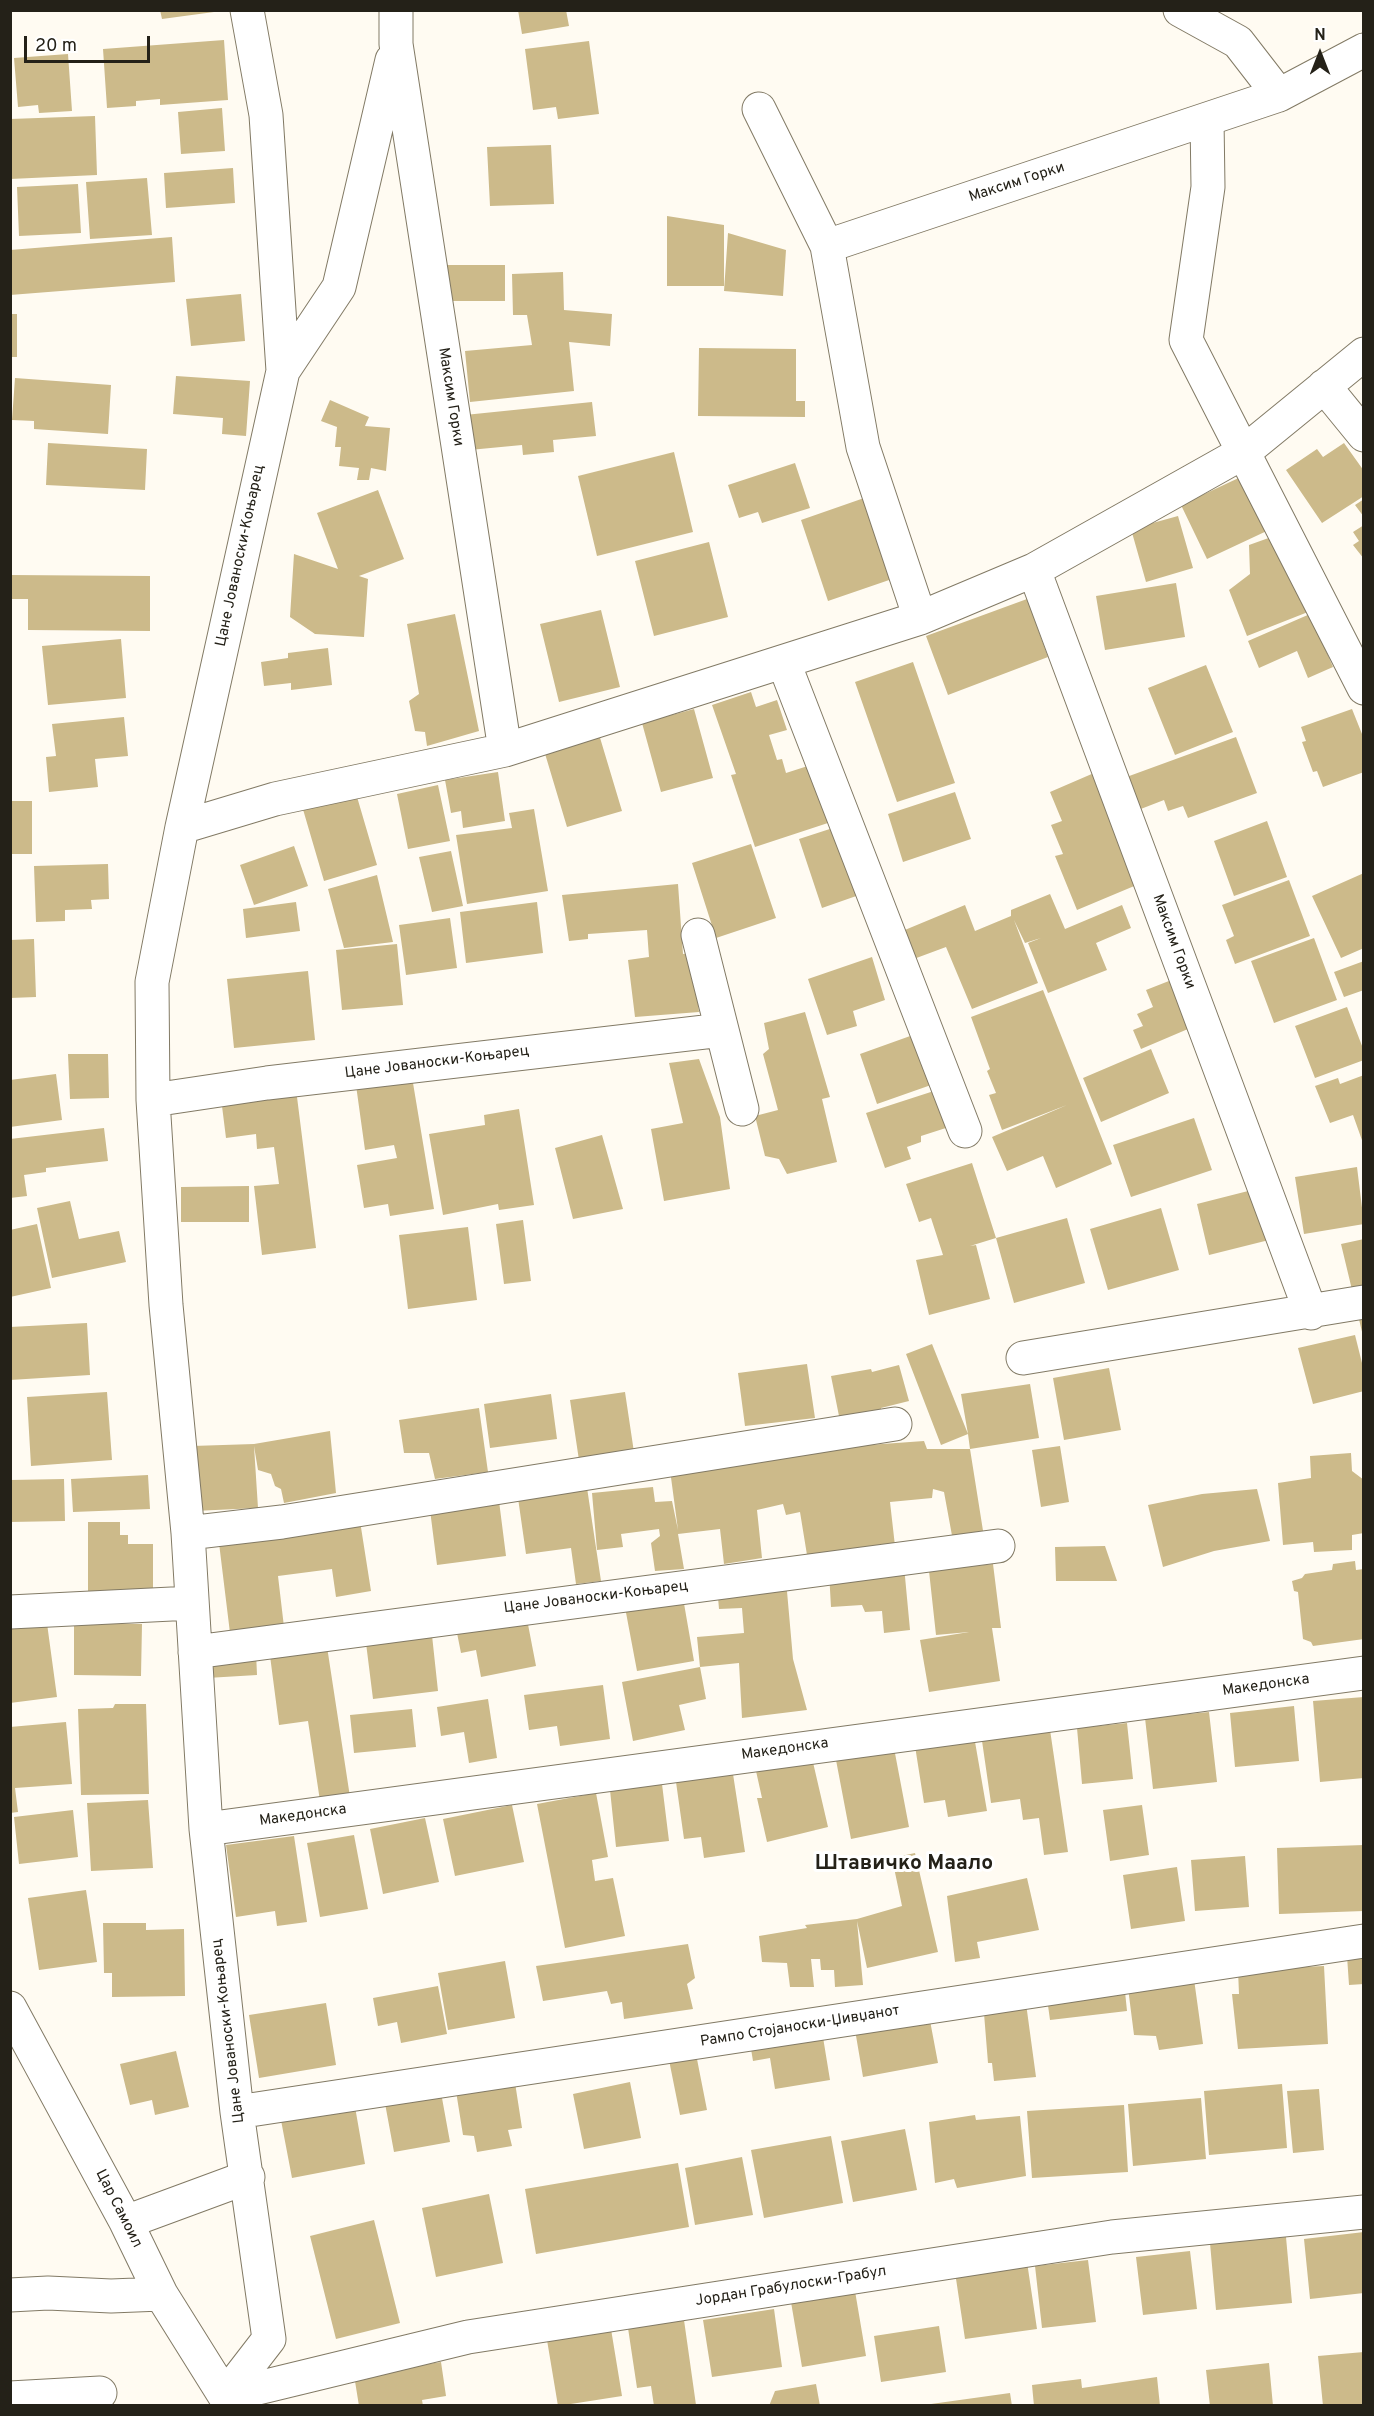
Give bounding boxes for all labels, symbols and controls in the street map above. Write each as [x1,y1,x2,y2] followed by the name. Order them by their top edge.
[27,24,153,62] scale bar
[1290,24,1350,84] north arrow
[1314,26,1326,46] text: N
[35,35,77,58] text: 20 m
[967,159,1067,207] street label: Максим Горки
[433,346,467,448] street label: Максим Горки
[213,463,269,649] street label: Цане Јованоски-Коњарец
[1147,892,1199,992] street label: Максим Горки
[344,1043,530,1083] street label: Цане Јованоски-Коњарец
[503,1578,689,1618] street label: Цане Јованоски-Коњарец
[1221,1671,1311,1701] street label: Македонска
[740,1735,830,1765] street label: Македонска
[258,1801,348,1831] street label: Македонска
[815,1852,993,1878] district label: Штавичко Маало
[209,1938,249,2124] street label: Цане Јованоски-Коњарец
[699,2002,901,2052] street label: Рампо Стојаноски-Џивџанот
[91,2167,145,2251] street label: Цар Самоил
[694,2263,888,2311] street label: Јордан Грабулоски-Грабул

